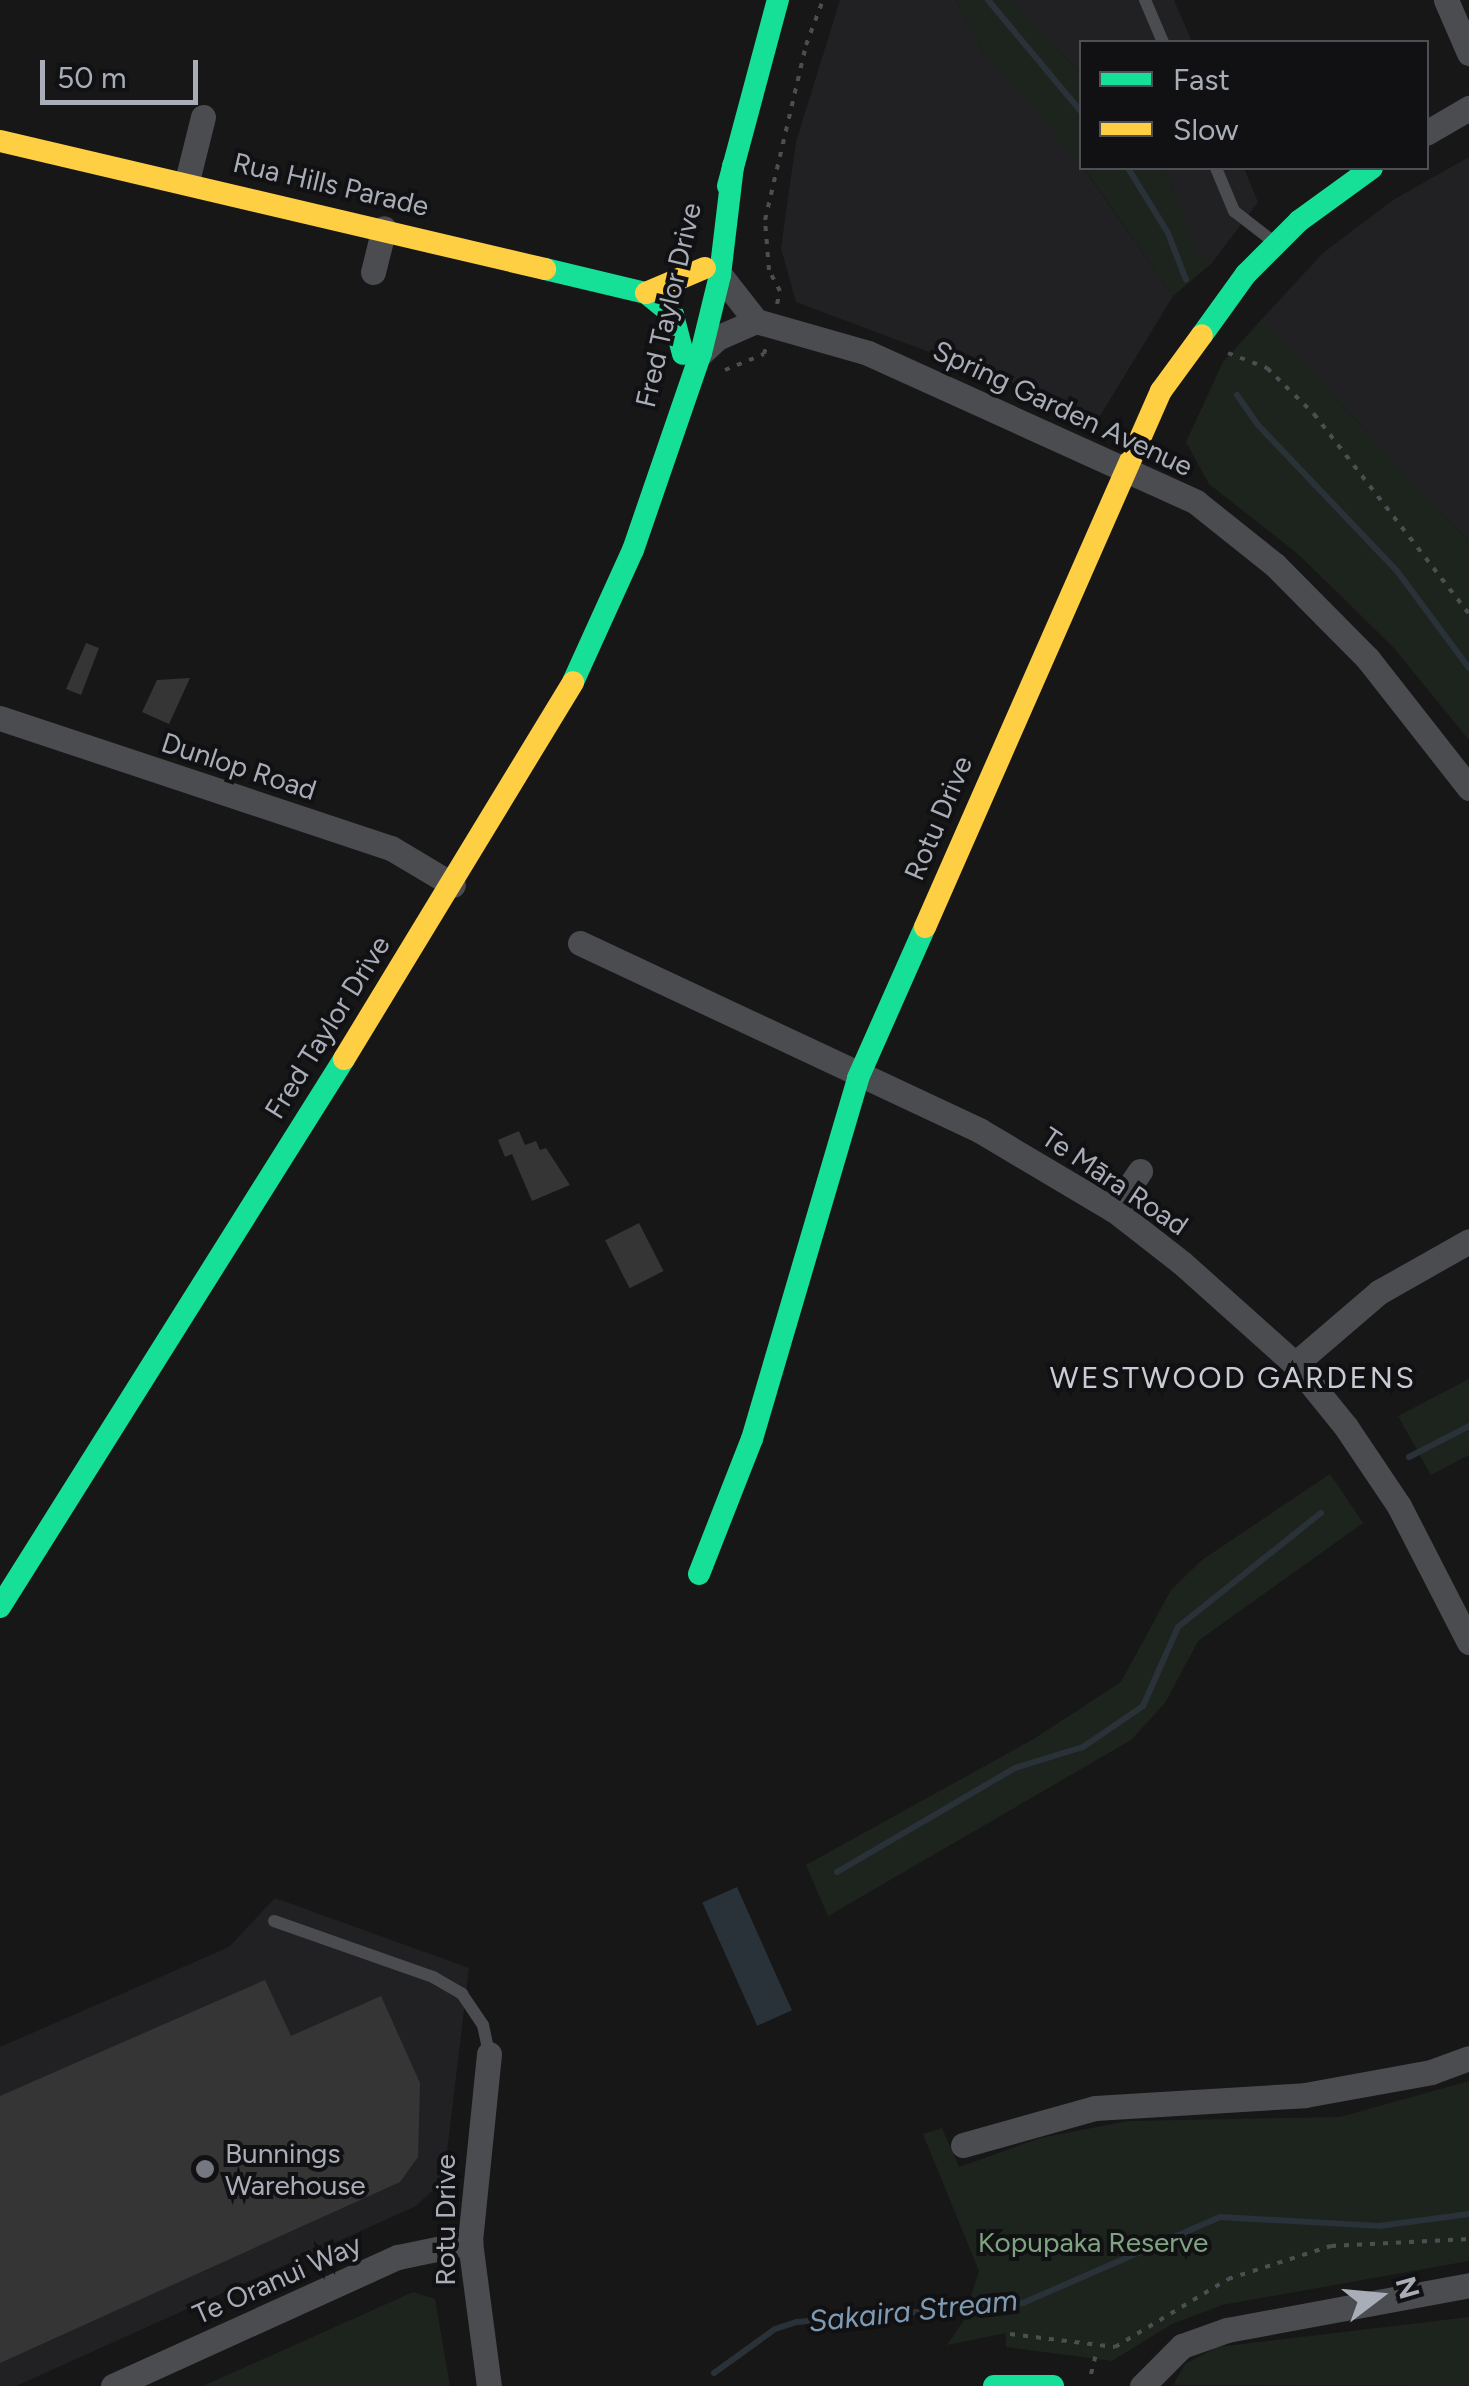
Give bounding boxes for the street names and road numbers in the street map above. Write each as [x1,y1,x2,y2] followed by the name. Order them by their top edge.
[230,145,432,223] street label: Rua Hills Parade
[628,199,708,411] street label: Fred Taylor Drive
[928,333,1198,483] street label: Spring Garden Avenue
[157,725,321,807] street label: Dunlop Road
[897,751,979,885] street label: Rotu Drive
[257,929,397,1125] street label: Fred Taylor Drive
[1036,1120,1194,1242] street label: Te Māra Road
[428,2154,462,2286] street label: Rotu Drive
[188,2227,366,2331] street label: Te Oranui Way

